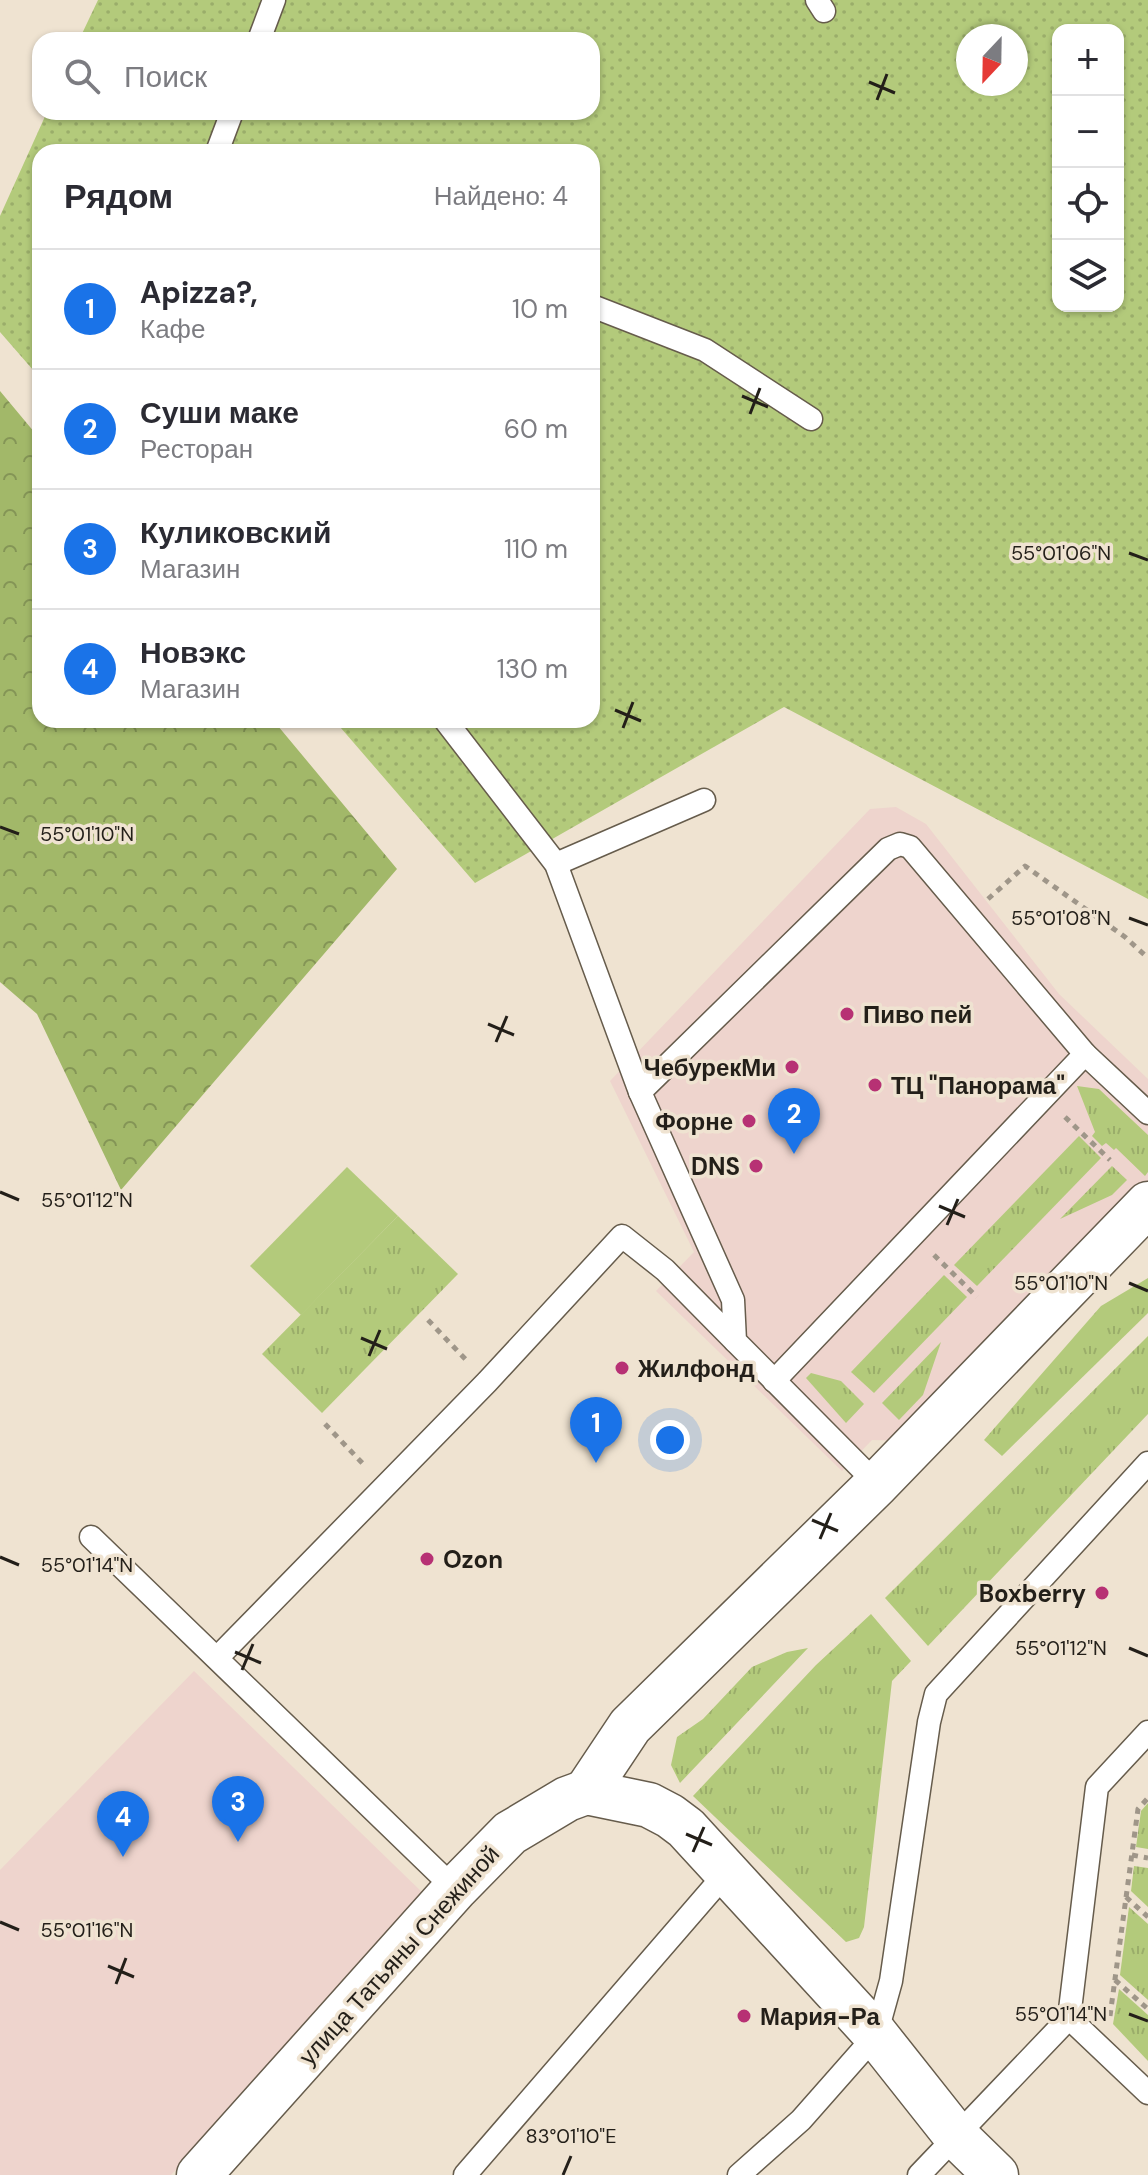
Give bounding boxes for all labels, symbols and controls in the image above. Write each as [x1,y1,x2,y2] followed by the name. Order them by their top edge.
[956,24,1028,96] north arrow
[1052,24,1124,312] map controls
[1052,24,1124,96] button: +
[32,32,600,120] search box
[60,54,104,98] icon: search
[124,57,207,96] text: Поиск
[1052,96,1124,168] button: −
[1052,168,1124,240] button: locate
[64,174,173,219] text: Рядом
[434,179,568,213] text: Найдено: 4
[1052,240,1124,312] button: layers
[140,273,258,312] text: Apizza?,
[85,292,95,326] text: 1
[512,292,568,326] text: 10 m
[140,312,205,346] text: Кафе
[140,393,299,432] text: Суши маке
[82,412,98,446] text: 2
[504,412,568,446] text: 60 m
[140,432,253,466] text: Ресторан
[140,513,331,552] text: Куликовский
[82,532,98,566] text: 3
[504,532,568,566] text: 110 m
[1011,540,1111,566] text: 55°01'06"N
[140,552,240,586] text: Магазин
[140,633,246,672] text: Новэкс
[82,652,98,686] text: 4
[497,652,568,686] text: 130 m
[140,672,240,706] text: Магазин
[40,821,134,847] text: 55°01'10"N
[1011,905,1111,931] text: 55°01'08"N
[863,999,972,1030] place label: Пиво пей
[838,1005,856,1023] marker: Пиво пей
[644,1052,776,1083] place label: ЧебурекМи
[783,1058,801,1076] marker: ЧебурекМи
[891,1070,1065,1101] place label: ТЦ "Панорама"
[866,1076,884,1094] marker: ТЦ "Панорама"
[768,1088,820,1154] pin: 2
[655,1106,733,1137] place label: Форне
[740,1112,758,1130] marker: Форне
[691,1151,740,1182] place label: DNS
[747,1157,765,1175] marker: DNS
[41,1187,133,1213] text: 55°01'12"N
[1014,1270,1108,1296] text: 55°01'10"N
[637,1353,755,1384] place label: Жилфонд
[613,1359,631,1377] marker: Жилфонд
[570,1397,622,1463] pin: 1
[650,1420,690,1460] your location
[443,1544,503,1575] place label: Ozon
[418,1550,436,1568] marker: Ozon
[41,1552,133,1578] text: 55°01'14"N
[979,1578,1086,1609] place label: Boxberry
[1093,1584,1111,1602] marker: Boxberry
[1015,1635,1107,1661] text: 55°01'12"N
[212,1776,264,1842] pin: 3
[97,1791,149,1857] pin: 4
[292,1839,506,2071] street label: улица Татьяны Снежиной
[41,1917,133,1943] text: 55°01'16"N
[760,2001,881,2032] place label: Мария-Ра
[1015,2001,1107,2027] text: 55°01'14"N
[735,2007,753,2025] marker: Мария-Ра
[526,2123,616,2149] text: 83°01'10"E

